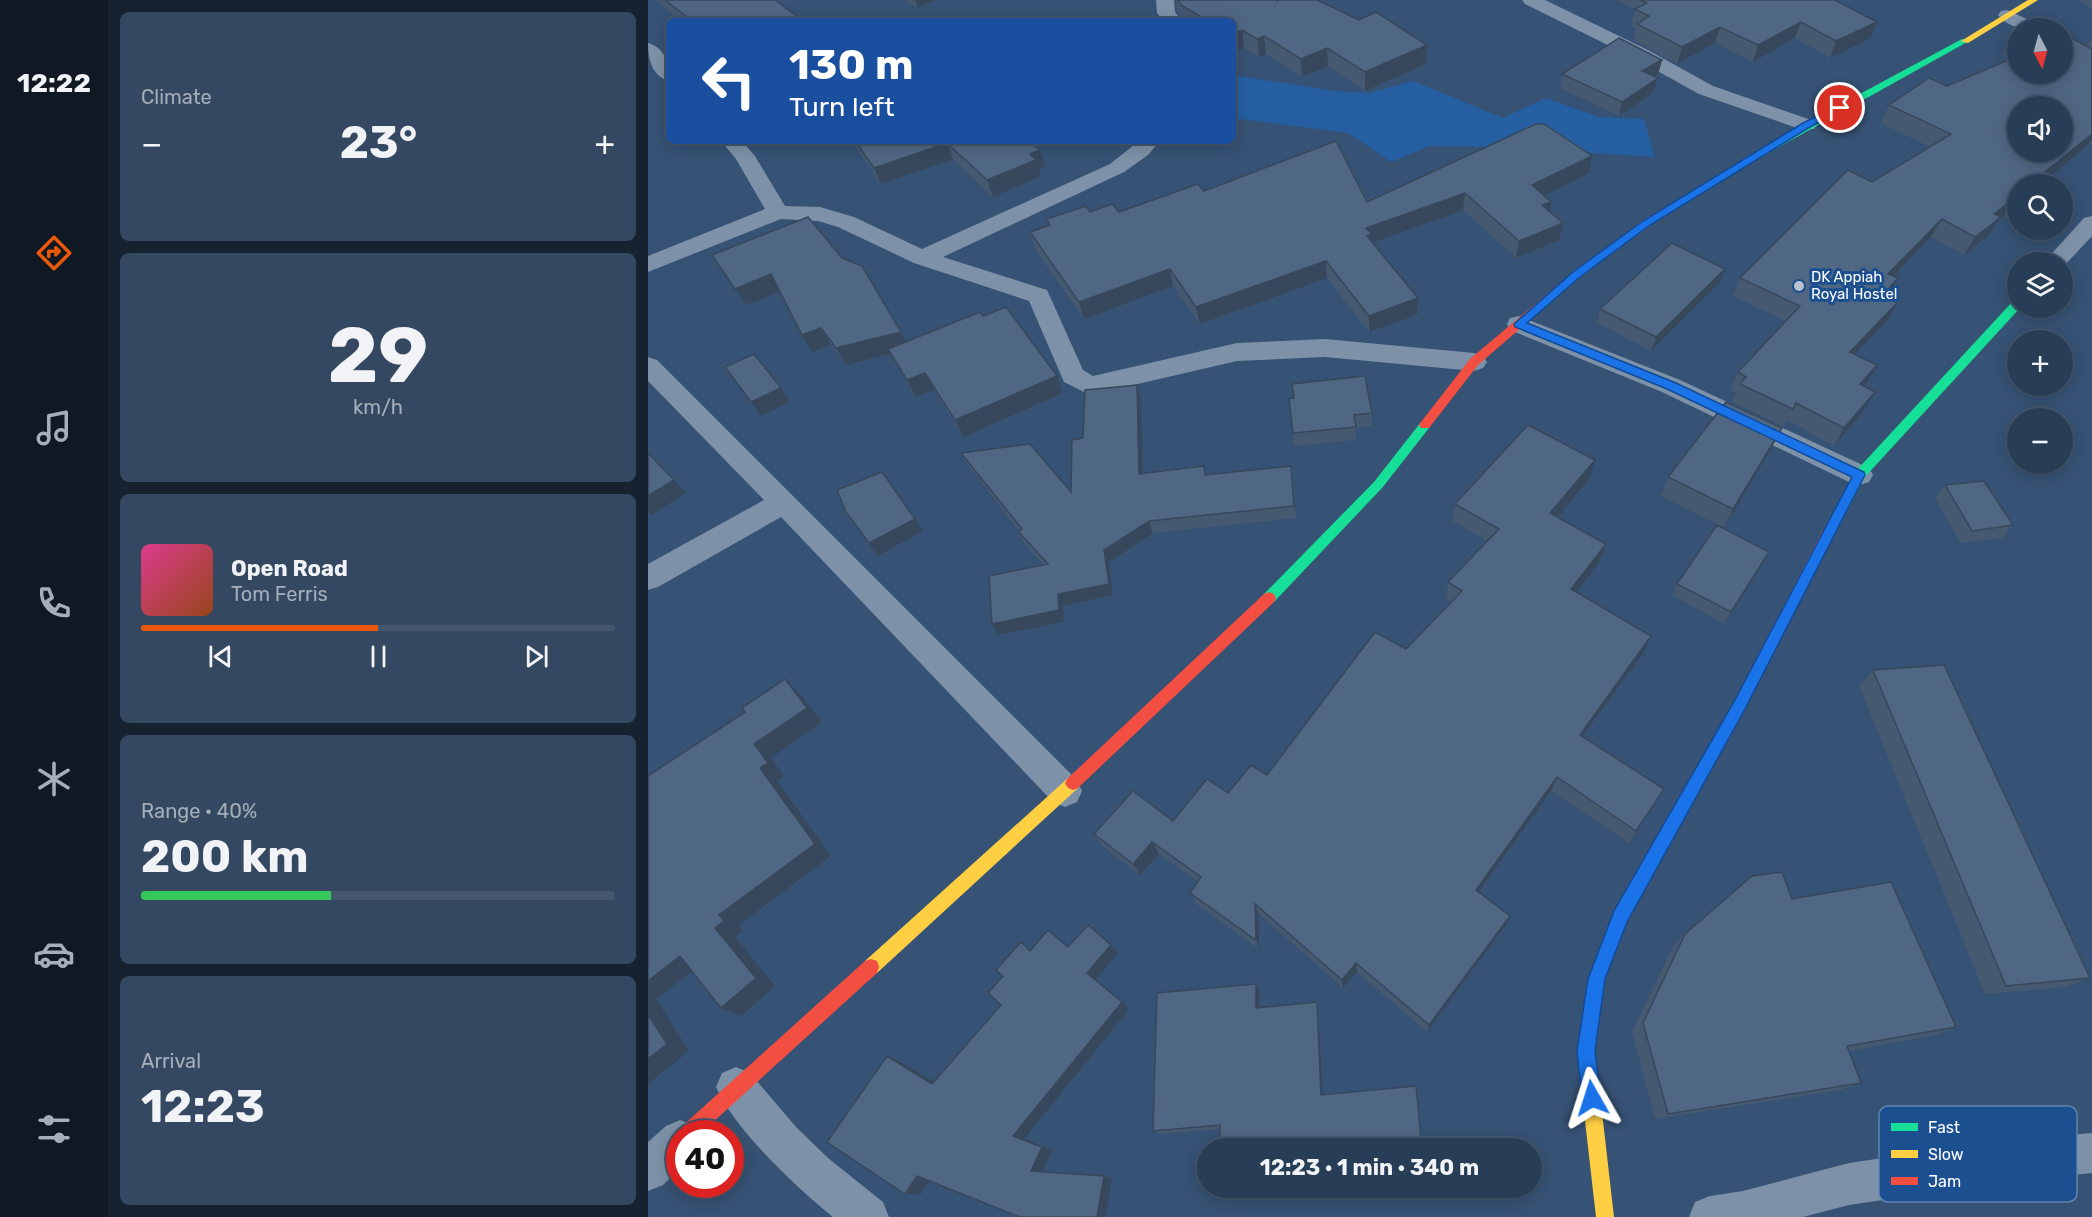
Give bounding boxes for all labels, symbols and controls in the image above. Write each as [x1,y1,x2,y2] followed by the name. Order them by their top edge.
[2007,18,2073,84] north arrow
[2007,18,2073,474] map controls
[789,40,914,90] text: 130 m
[690,42,768,120] icon: left
[17,67,91,99] text: 12:22
[1814,82,1865,133] pin
[141,85,212,109] text: Climate
[789,91,894,123] text: Turn left
[1823,91,1856,124] icon: arrive
[2007,96,2073,162] button: sound
[340,116,417,169] text: 23°
[141,124,162,163] text: −
[594,124,615,163] text: +
[2007,174,2073,240] button: search
[33,232,75,274] icon: directions
[2007,252,2073,318] button: layers
[1811,268,1898,303] place label: DK Appiah Royal Hostel
[1792,279,1806,293] marker: DK Appiah Royal Hostel
[328,309,428,402] text: 29
[2007,330,2073,396] button: +
[353,395,403,419] text: km/h
[33,407,75,449] icon: music
[2007,408,2073,474] button: −
[231,555,348,582] text: Open Road
[33,582,75,624] icon: phone
[231,582,328,606] text: Tom Ferris
[204,640,237,673] icon: previous
[362,640,395,673] icon: pause
[520,640,553,673] icon: next
[33,758,75,800] icon: climate
[141,799,257,823] text: Range · 40%
[141,830,309,883] text: 200 km
[33,933,75,975] icon: car
[141,1049,201,1073] text: Arrival
[1560,1066,1624,1130] position arrow
[141,1080,265,1133] text: 12:23
[1879,1106,2077,1202] legend
[33,1108,75,1150] icon: filters
[1928,1118,1960,1137] text: Fast
[666,1120,744,1198] speed limit sign: 40
[1928,1145,1964,1164] text: Slow
[1260,1154,1479,1181] text: 12:23 · 1 min · 340 m
[1928,1172,1961,1191] text: Jam

